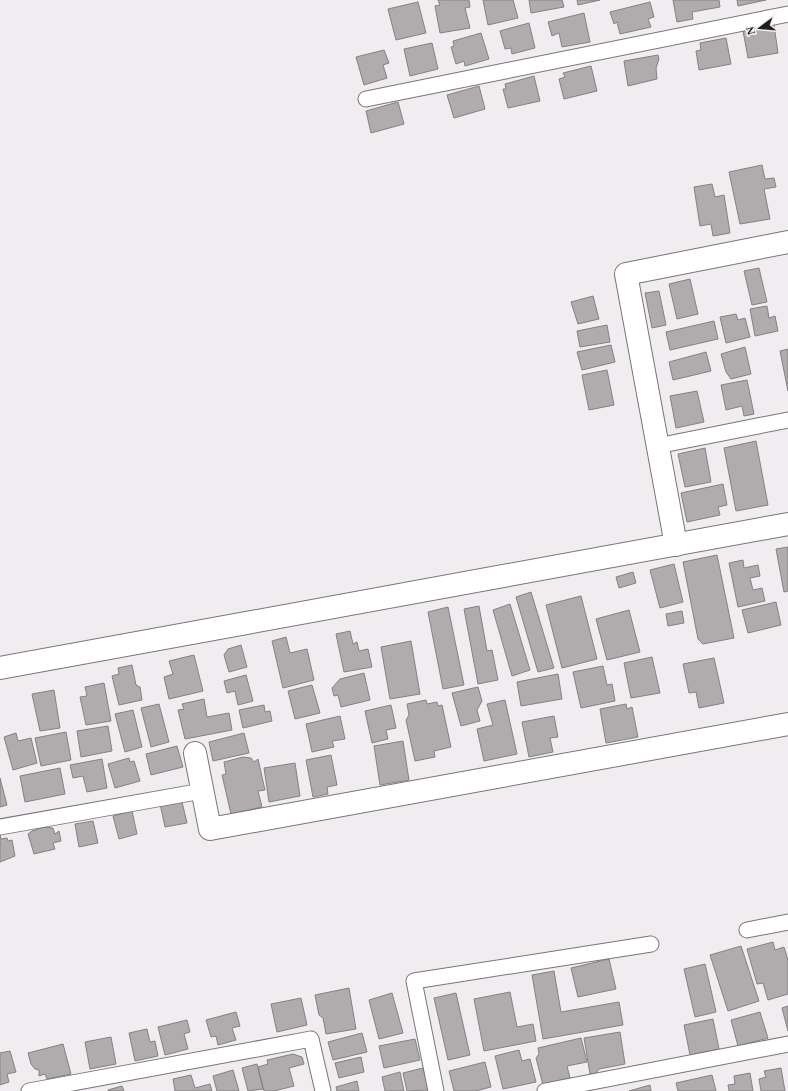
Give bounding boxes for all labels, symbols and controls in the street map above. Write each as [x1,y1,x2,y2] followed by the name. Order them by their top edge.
[740,8,780,48] north arrow
[744,25,757,36] text: N

